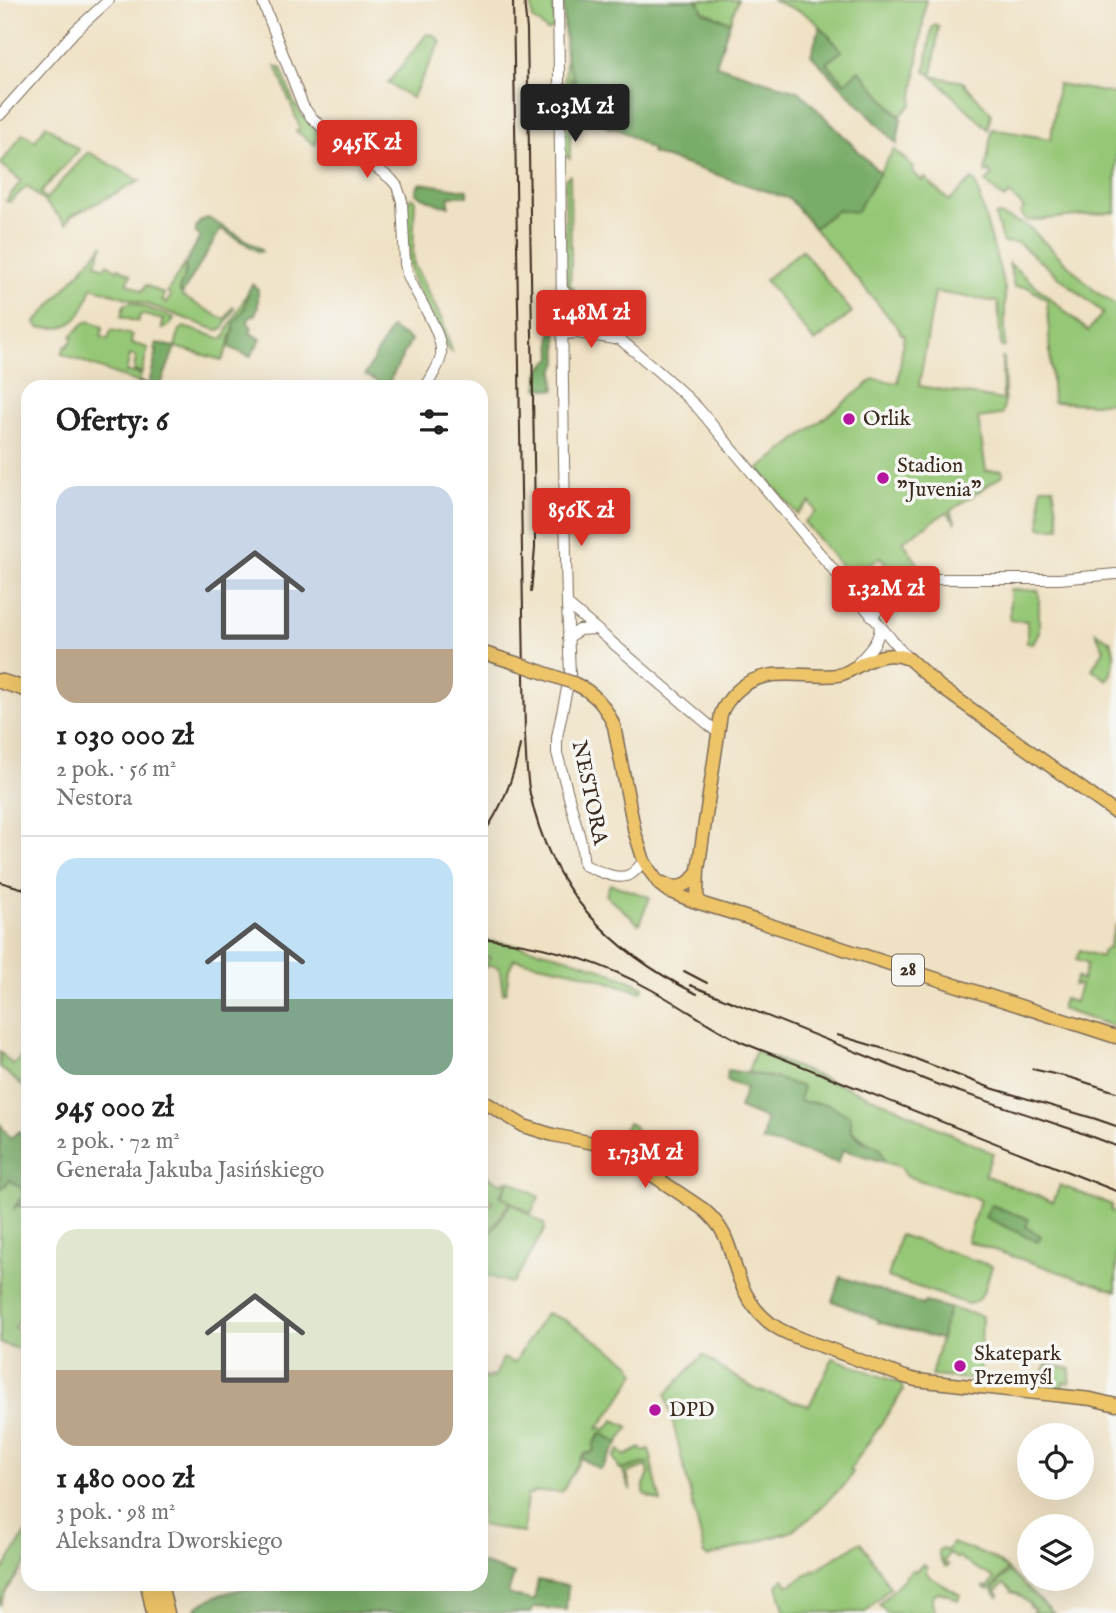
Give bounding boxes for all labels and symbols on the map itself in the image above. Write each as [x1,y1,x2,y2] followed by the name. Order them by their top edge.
[503,85,647,144] pin: 1.03M zł
[302,120,432,180] pin: 945K zł
[519,290,663,350] pin: 1.48M zł
[863,406,911,433] place label: Orlik
[841,411,857,427] marker: Orlik
[897,453,981,504] place label: Stadion "Juvenia"
[875,470,891,486] marker: Stadion "Juvenia"
[516,489,646,548] pin: 856K zł
[814,566,958,626] pin: 1.32M zł
[565,738,613,848] street label: NESTORA
[892,954,924,986] road number: 28
[573,1130,717,1190] pin: 1.73M zł
[974,1341,1062,1392] place label: Skatepark Przemyśl
[952,1358,968,1374] marker: Skatepark Przemyśl
[669,1397,715,1424] place label: DPD
[647,1402,663,1418] marker: DPD

